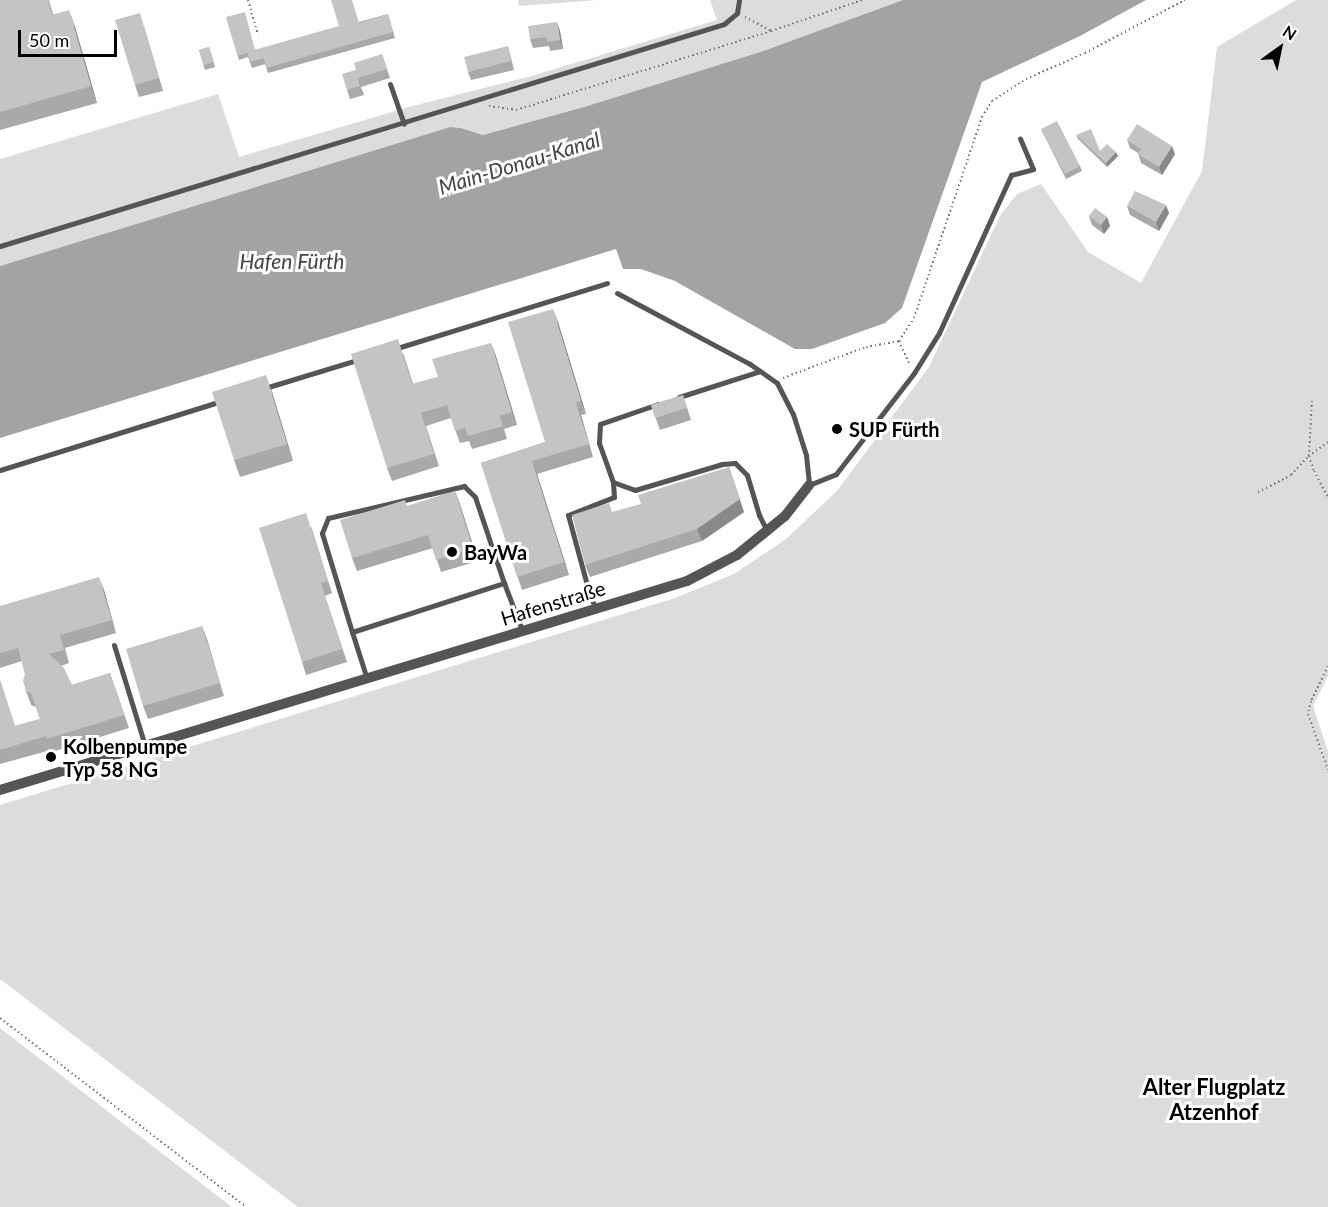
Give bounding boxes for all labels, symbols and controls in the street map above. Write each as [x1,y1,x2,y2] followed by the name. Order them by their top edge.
[21,18,120,56] scale bar
[1250,18,1310,78] north arrow
[1280,21,1300,44] text: N
[29,29,69,51] text: 50 m
[435,126,603,200] water label: Main-Donau-Kanal
[240,248,344,274] water label: Hafen Fürth
[849,417,940,441] place label: SUP Fürth
[830,422,844,436] marker: SUP Fürth
[464,540,527,564] place label: BayWa
[445,545,459,559] marker: BayWa
[498,576,608,630] street label: Hafenstraße
[63,734,187,781] place label: Kolbenpumpe Typ 58 NG
[44,750,58,764] marker: Kolbenpumpe Typ 58 NG
[1142,1073,1286,1124] district label: Alter Flugplatz Atzenhof

